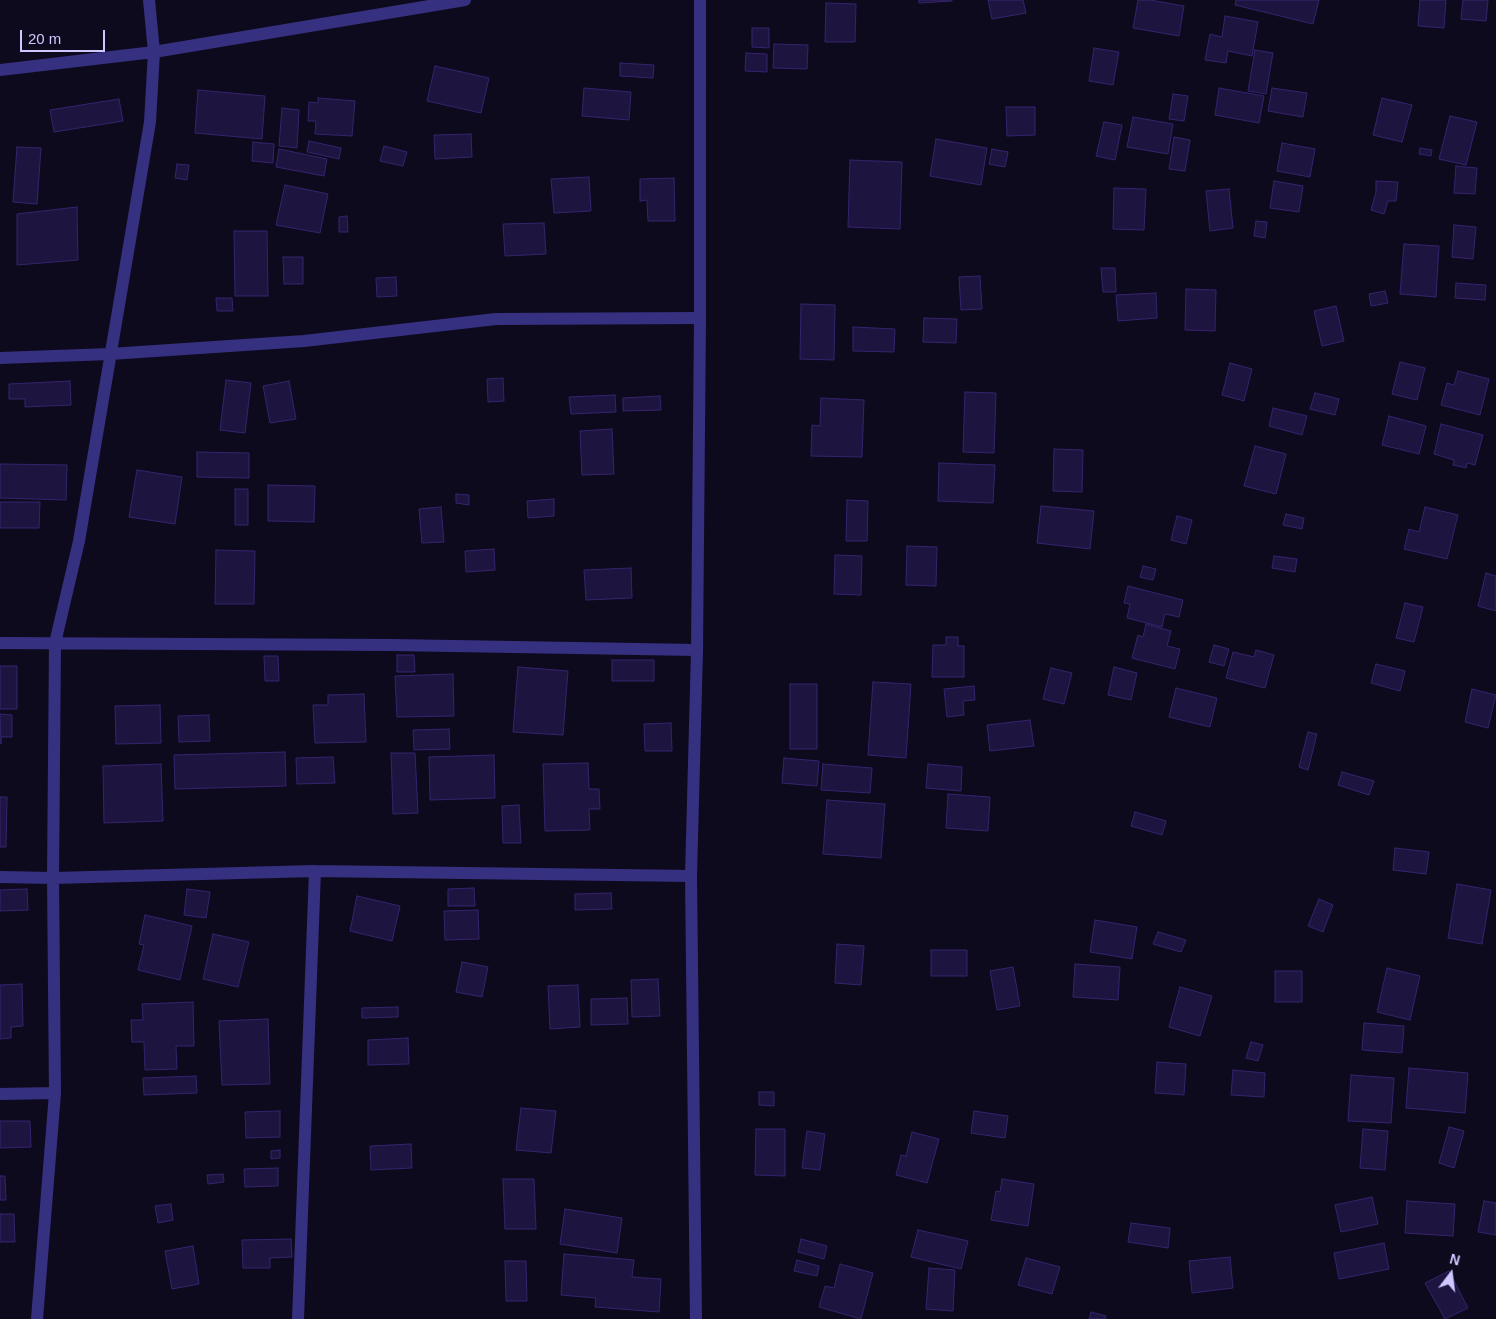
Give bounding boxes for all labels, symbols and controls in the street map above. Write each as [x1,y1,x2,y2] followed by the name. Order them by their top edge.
[22,20,108,52] scale bar
[28,30,61,47] text: 20 m
[1426,1249,1476,1299] north arrow
[1448,1250,1462,1269] text: N

